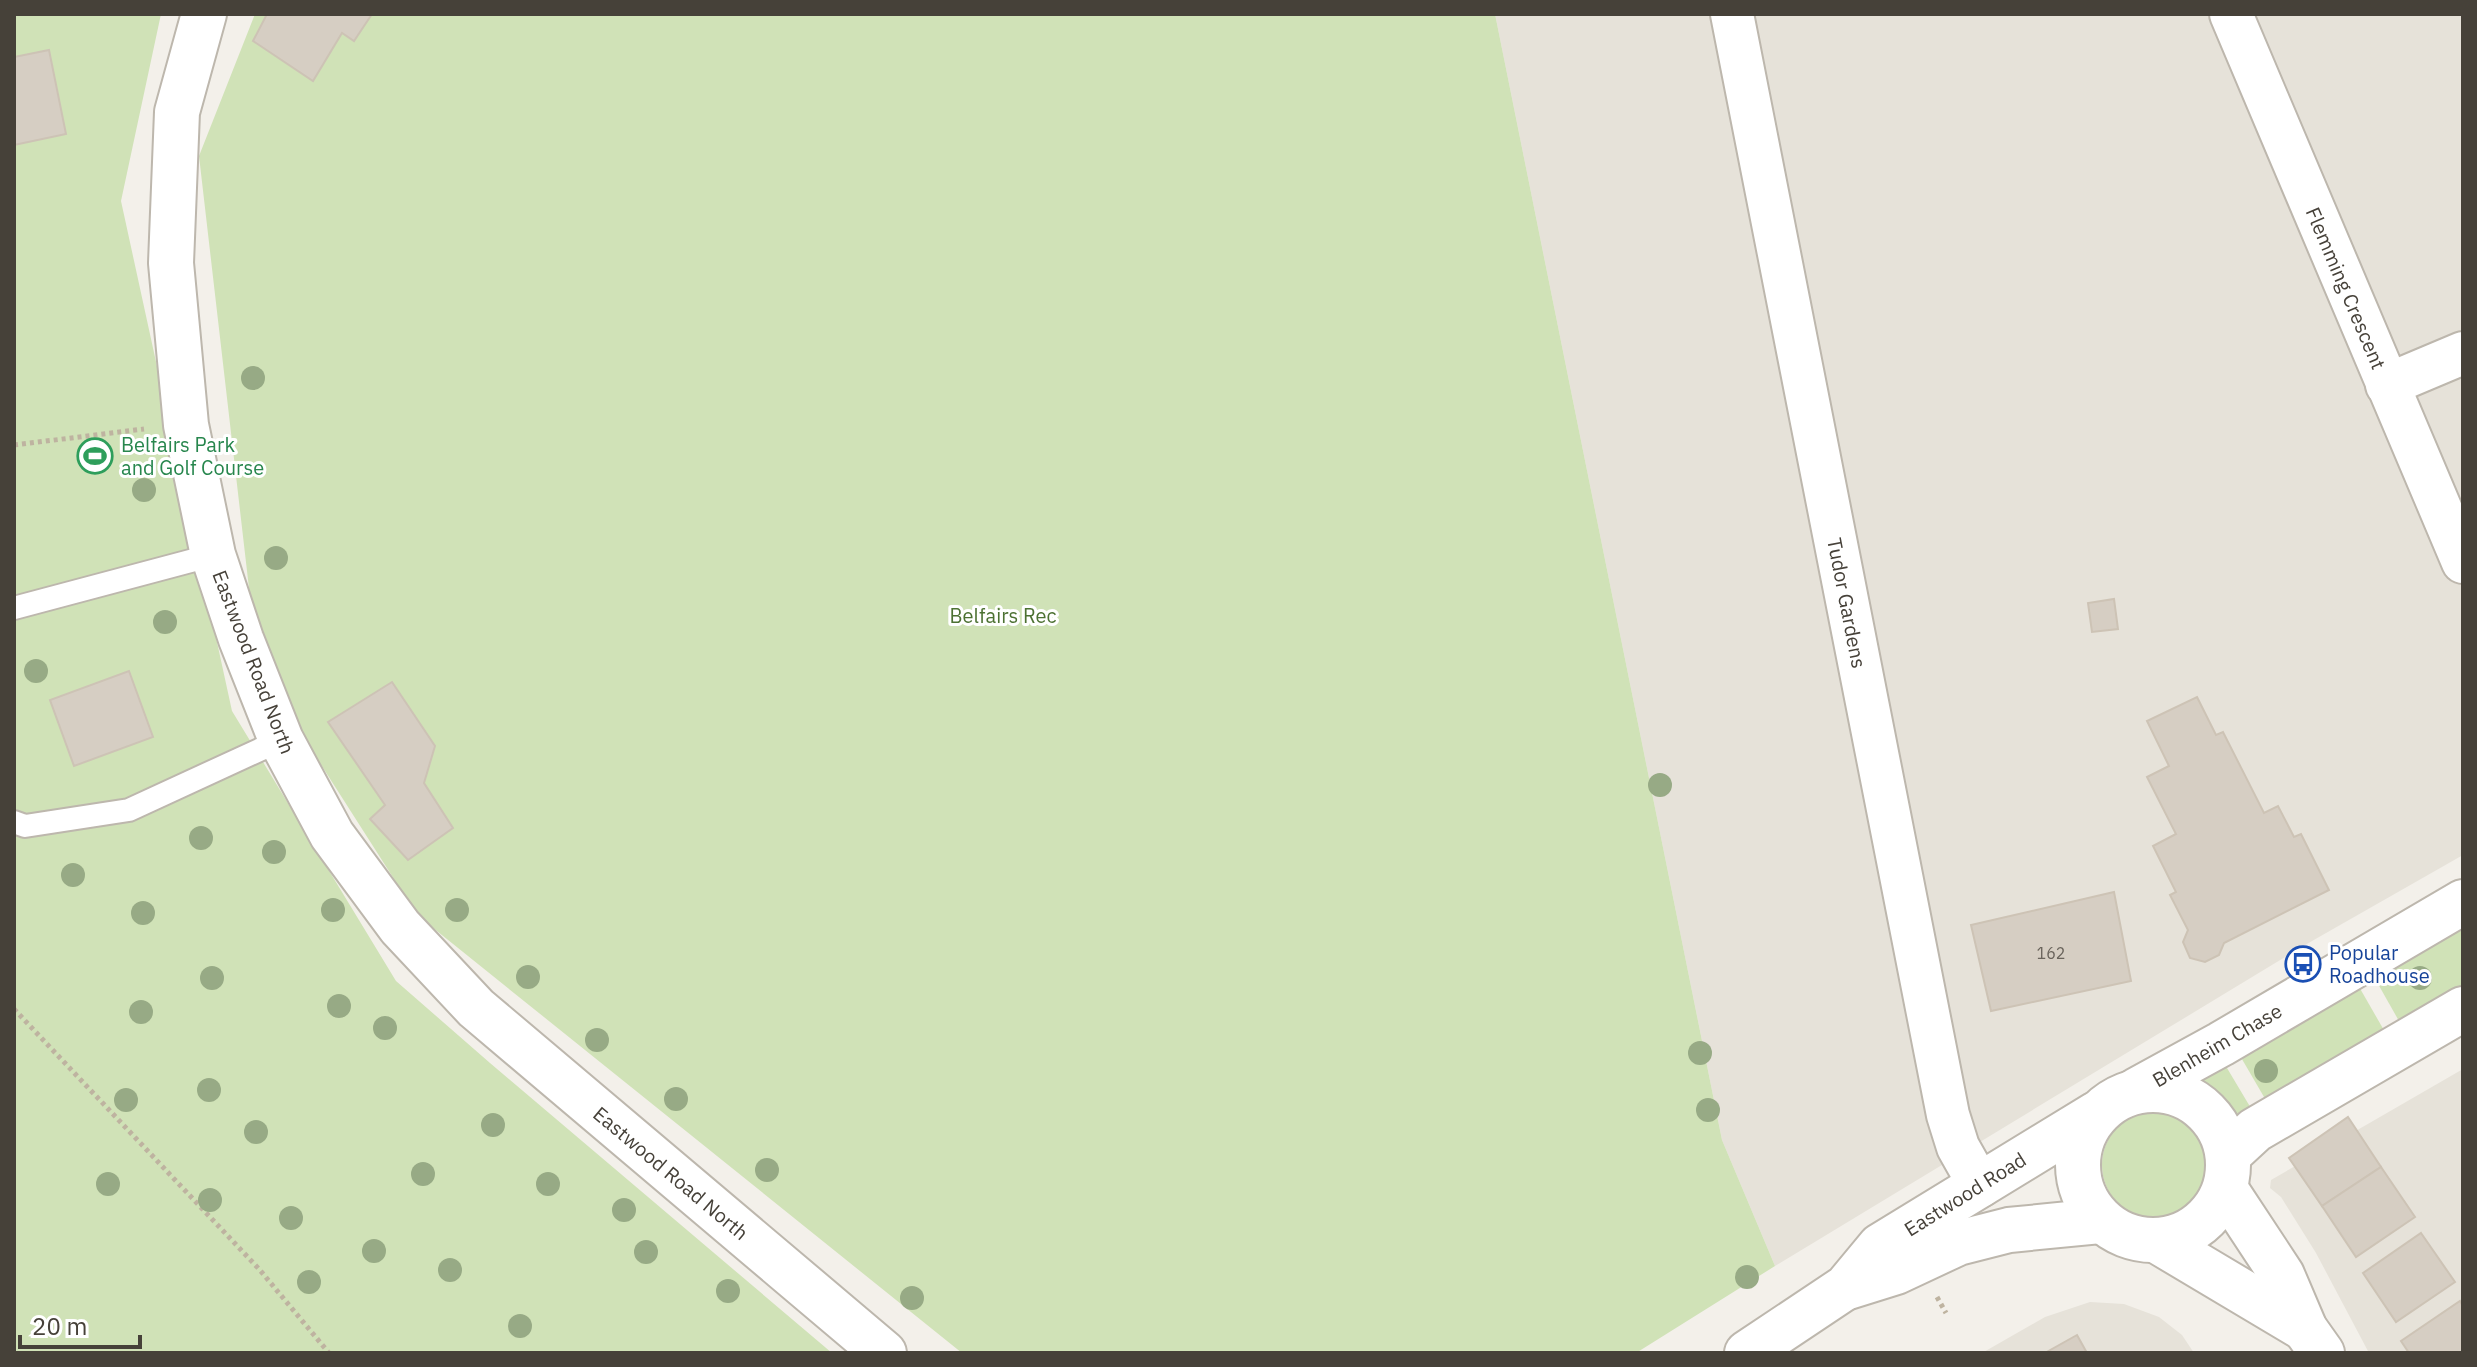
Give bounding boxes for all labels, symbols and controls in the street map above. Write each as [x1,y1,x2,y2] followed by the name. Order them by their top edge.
[2300,203,2392,373] street label: Flemming Crescent
[121,431,264,481] place label: Belfairs Park and Golf Course
[76,437,114,475] sports icon: Belfairs Park and Golf Course
[1821,536,1873,670] street label: Tudor Gardens
[206,566,302,758] street label: Eastwood Road North
[950,602,1056,629] park label: Belfairs Rec
[2329,939,2430,989] place label: Popular Roadhouse
[2037,943,2065,963] house number: 162
[2284,945,2322,983] bus stop icon: Popular Roadhouse
[2147,997,2287,1093] street label: Blenheim Chase
[588,1100,754,1246] street label: Eastwood Road North
[1899,1146,2031,1242] street label: Eastwood Road
[20,1299,140,1349] scale bar
[32,1310,87,1342] text: 20 m

